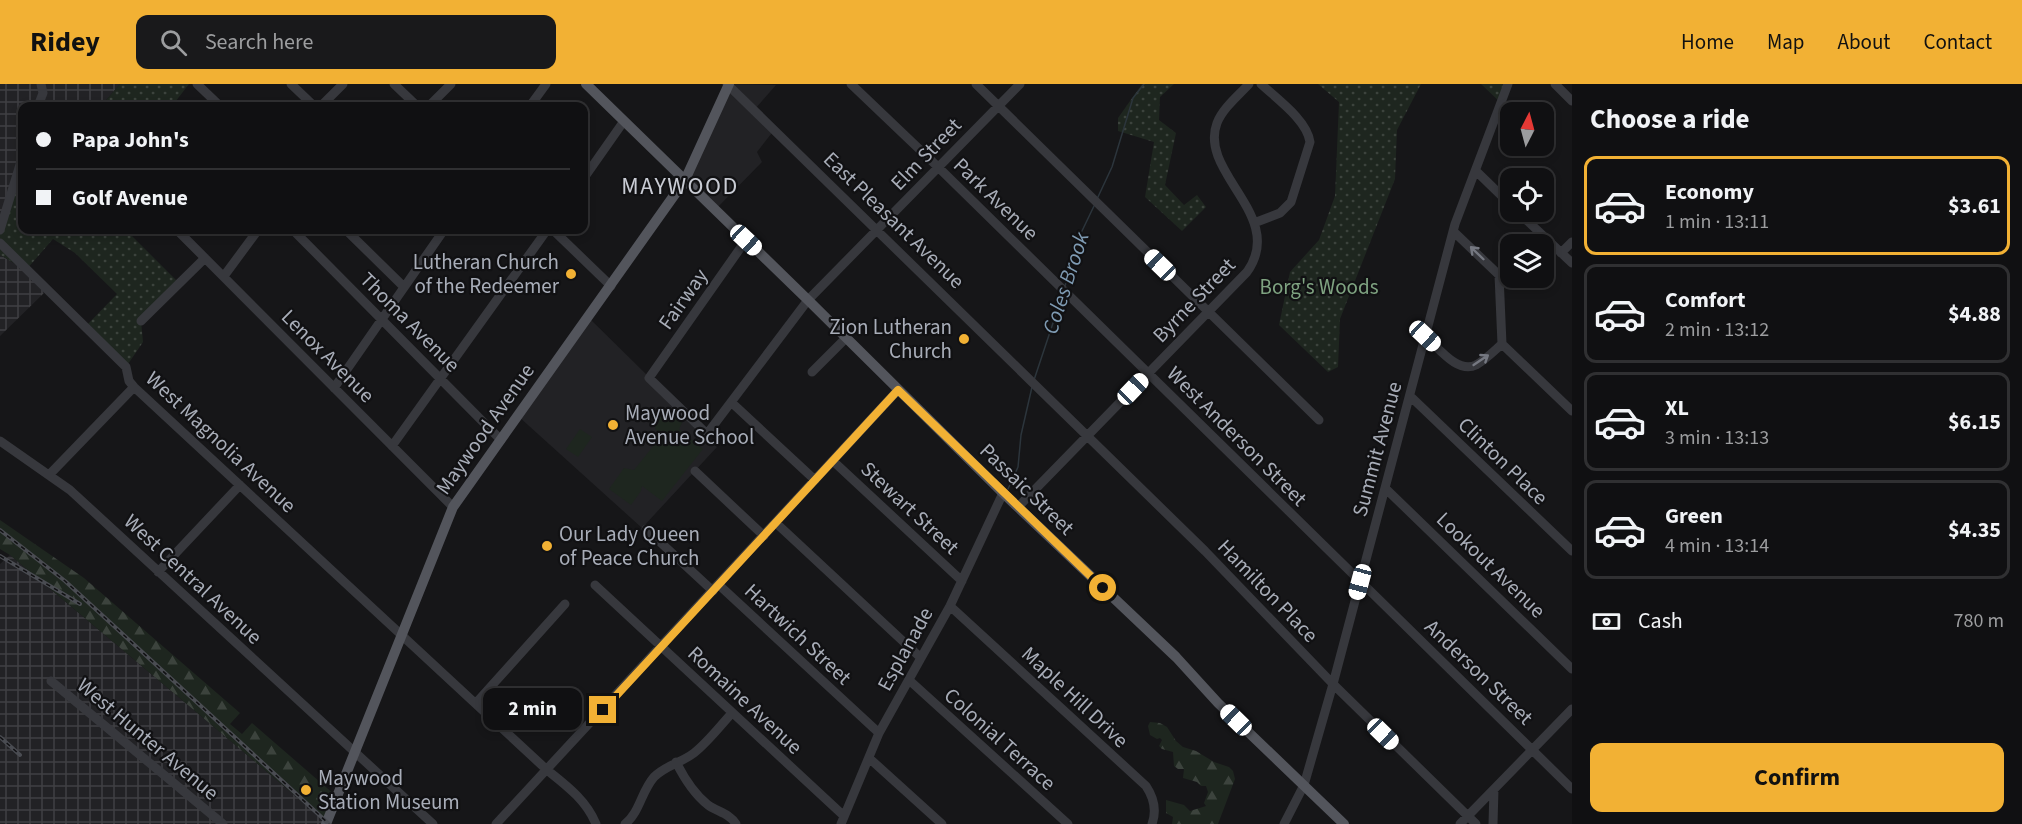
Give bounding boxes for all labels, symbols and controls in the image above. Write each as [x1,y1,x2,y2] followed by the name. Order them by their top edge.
[136,15,556,69] search box
[30,22,100,62] text: Ridey
[157,26,190,59] icon: search
[205,26,313,58] text: Search here
[1681,27,1734,57] text: Home
[1767,27,1805,57] text: Map
[1838,27,1890,57] text: About
[1923,27,1992,57] text: Contact
[1590,100,1750,139] text: Choose a ride
[1500,102,1554,156] north arrow
[1500,102,1554,288] map controls
[884,111,968,197] street label: Elm Street
[72,124,189,156] text: Papa John's
[817,145,971,295] street label: East Pleasant Avenue
[947,151,1045,247] street label: Park Avenue
[1500,168,1554,222] button: locate
[621,169,739,204] district label: MAYWOOD
[1665,176,1754,208] text: Economy
[1593,179,1647,233] icon: car
[72,182,188,214] text: Golf Avenue
[1948,190,2001,222] text: $3.61
[1665,208,1769,236] text: 1 min · 13:11
[727,221,765,259] car
[1034,227,1098,338] water label: Coles Brook
[1500,234,1554,288] button: layers
[1141,246,1179,284] car
[1469,246,1484,261] one-way arrow
[413,247,560,301] place label: Lutheran Church of the Redeemer
[1146,251,1242,349] street label: Byrne Street
[651,262,715,336] street label: Fairway
[353,265,467,379] street label: Thoma Avenue
[564,267,578,281] marker: Lutheran Church of the Redeemer
[1260,272,1379,302] park label: Borg's Woods
[1665,284,1746,316] text: Comfort
[1593,287,1647,341] icon: car
[1948,298,2001,330] text: $4.88
[275,303,381,409] street label: Lenox Avenue
[829,312,952,366] place label: Zion Lutheran Church
[1665,316,1769,344] text: 2 min · 13:12
[1406,317,1444,355] car
[957,332,971,346] marker: Zion Lutheran Church
[1472,354,1488,366] one-way arrow
[429,357,541,501] street label: Maywood Avenue
[1160,359,1314,513] street label: West Anderson Street
[139,364,303,520] street label: West Magnolia Avenue
[1114,370,1152,408] car
[1345,378,1409,520] street label: Summit Avenue
[1665,392,1689,424] text: XL
[1593,395,1647,449] icon: car
[625,398,754,452] place label: Maywood Avenue School
[1948,406,2001,438] text: $6.15
[1451,410,1555,512] street label: Clinton Place
[606,418,620,432] marker: Maywood Avenue School
[1665,424,1769,452] text: 3 min · 13:13
[973,436,1081,542] street label: Passaic Street
[854,454,966,562] street label: Stewart Street
[1665,500,1723,532] text: Green
[1593,503,1647,557] icon: car
[1430,505,1552,625] street label: Lookout Avenue
[117,507,269,651] street label: West Central Avenue
[1948,514,2001,546] text: $4.35
[559,519,700,573] place label: Our Lady Queen of Peace Church
[1665,532,1769,560] text: 4 min · 13:14
[1211,533,1325,649] street label: Hamilton Place
[540,539,554,553] marker: Our Lady Queen of Peace Church
[1347,562,1373,602] car
[1089,574,1116,601] route start
[738,576,858,692] street label: Hartwich Street
[870,602,940,696] street label: Esplanade
[1590,605,1623,638] icon: cash
[1638,605,1683,637] text: Cash
[1954,607,2004,635] text: 780 m
[1418,612,1540,732] street label: Anderson Street
[681,639,809,761] street label: Romaine Avenue
[1015,639,1135,755] street label: Maple Hill Drive
[71,671,225,807] street label: West Hunter Avenue
[937,681,1063,797] street label: Colonial Terrace
[483,689,582,731] callout: 2 min
[508,695,557,723] text: 2 min
[589,696,616,723] route end
[1217,701,1255,739] car
[1364,715,1402,753] car
[1590,743,2004,812] button: Confirm
[318,763,460,817] place label: Maywood Station Museum
[299,783,313,797] marker: Maywood Station Museum

